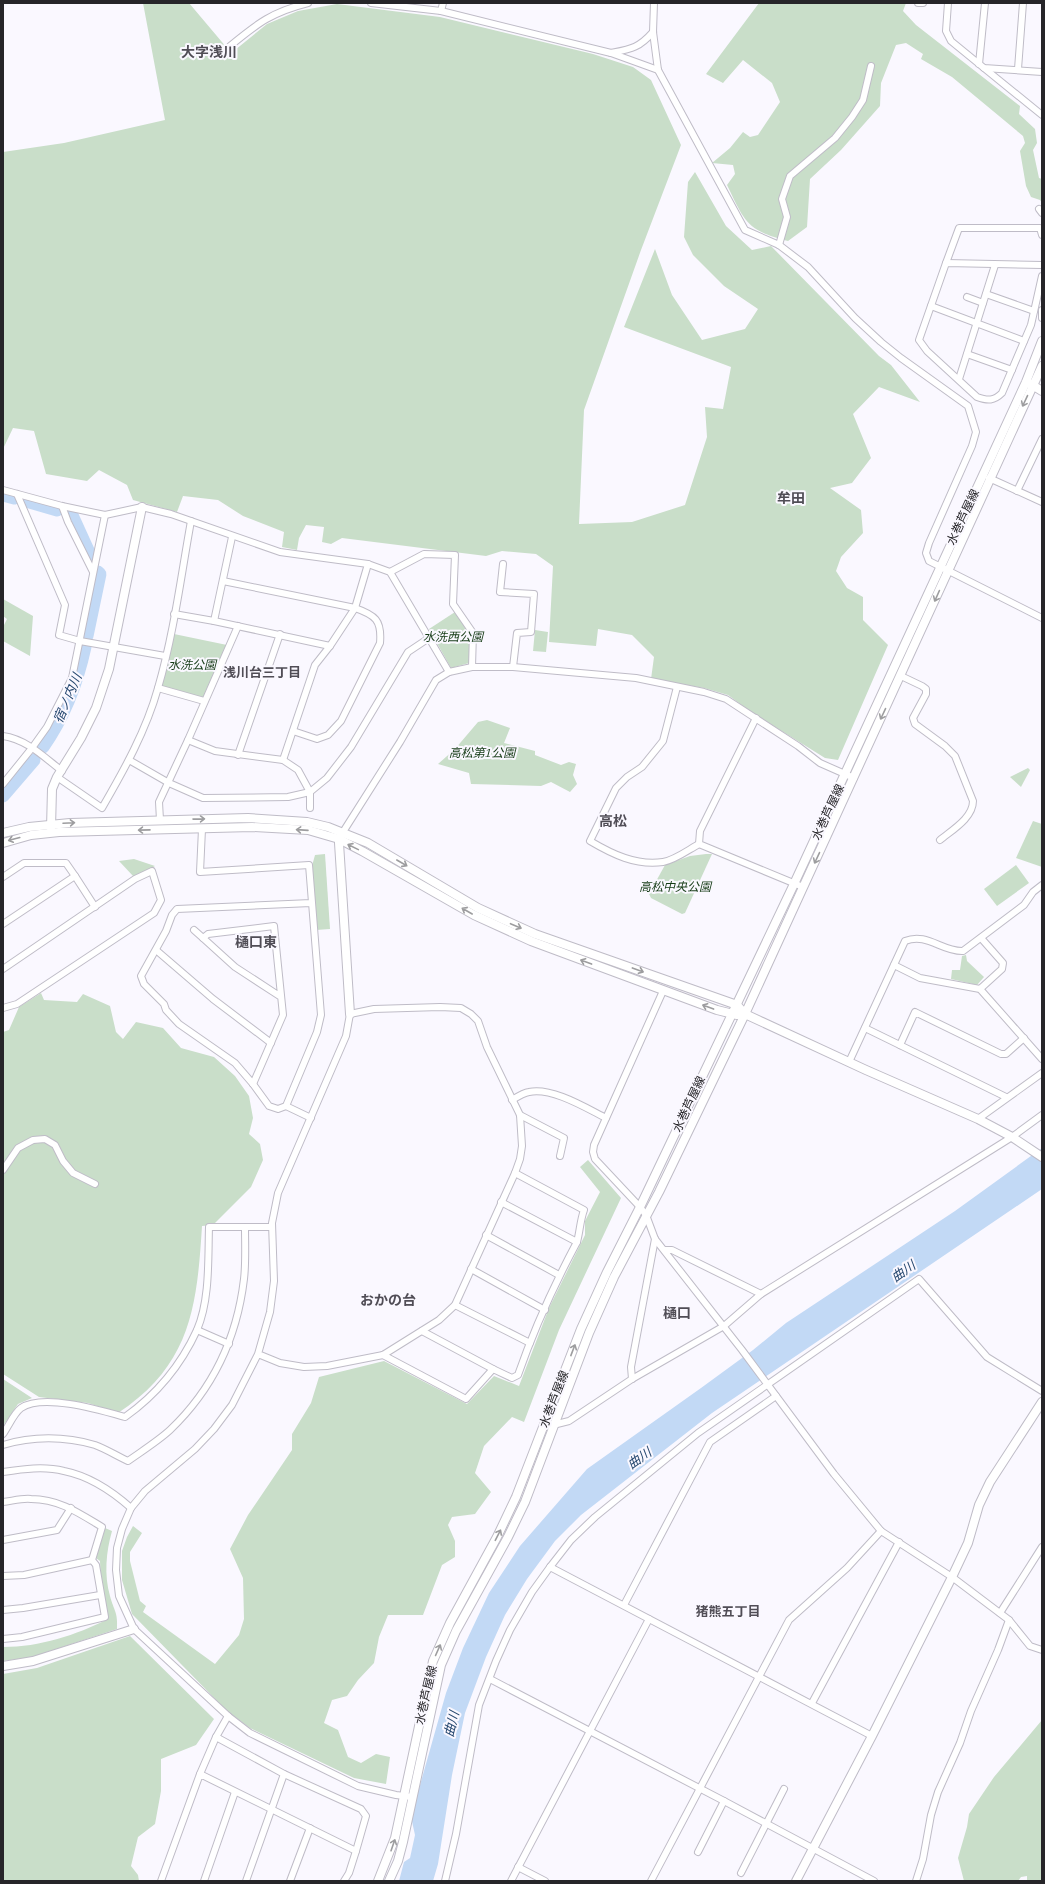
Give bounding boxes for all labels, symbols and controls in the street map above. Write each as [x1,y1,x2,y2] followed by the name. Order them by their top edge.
[181,43,237,61] district label: 大字浅川
[1021,395,1028,407] one-way arrow
[943,486,982,547] street label: 水巻芦屋線
[777,489,805,507] district label: 牟田
[933,590,940,602] one-way arrow
[423,629,485,644] park label: 水洗西公園
[168,657,218,672] park label: 水洗公園
[223,664,301,681] district label: 浅川台三丁目
[49,669,86,725] water label: 宿ノ内川
[879,708,886,720] one-way arrow
[449,745,517,760] park label: 高松第1公園
[808,781,847,842] street label: 水巻芦屋線
[599,812,627,830] district label: 高松
[192,815,205,823] one-way arrow
[62,819,75,827] one-way arrow
[138,826,151,834] one-way arrow
[296,826,309,833] one-way arrow
[8,836,21,843] one-way arrow
[348,842,360,850] one-way arrow
[813,851,820,863] one-way arrow
[396,860,408,868] one-way arrow
[639,879,713,894] park label: 高松中央公園
[461,906,473,914] one-way arrow
[509,922,521,930] one-way arrow
[235,933,277,951] district label: 樋口東
[580,957,592,965] one-way arrow
[631,967,643,975] one-way arrow
[702,1002,714,1010] one-way arrow
[669,1073,708,1134] street label: 水巻芦屋線
[888,1256,920,1286] water label: 曲川
[360,1291,416,1309] district label: おかの台
[663,1304,691,1322] district label: 樋口
[570,1344,578,1356] one-way arrow
[536,1368,571,1430] street label: 水巻芦屋線
[624,1443,656,1473] water label: 曲川
[495,1529,502,1541] one-way arrow
[695,1603,761,1620] district label: 猪熊五丁目
[435,1645,442,1657] one-way arrow
[411,1664,440,1726] street label: 水巻芦屋線
[440,1708,463,1739] water label: 曲川
[390,1839,397,1852] one-way arrow

